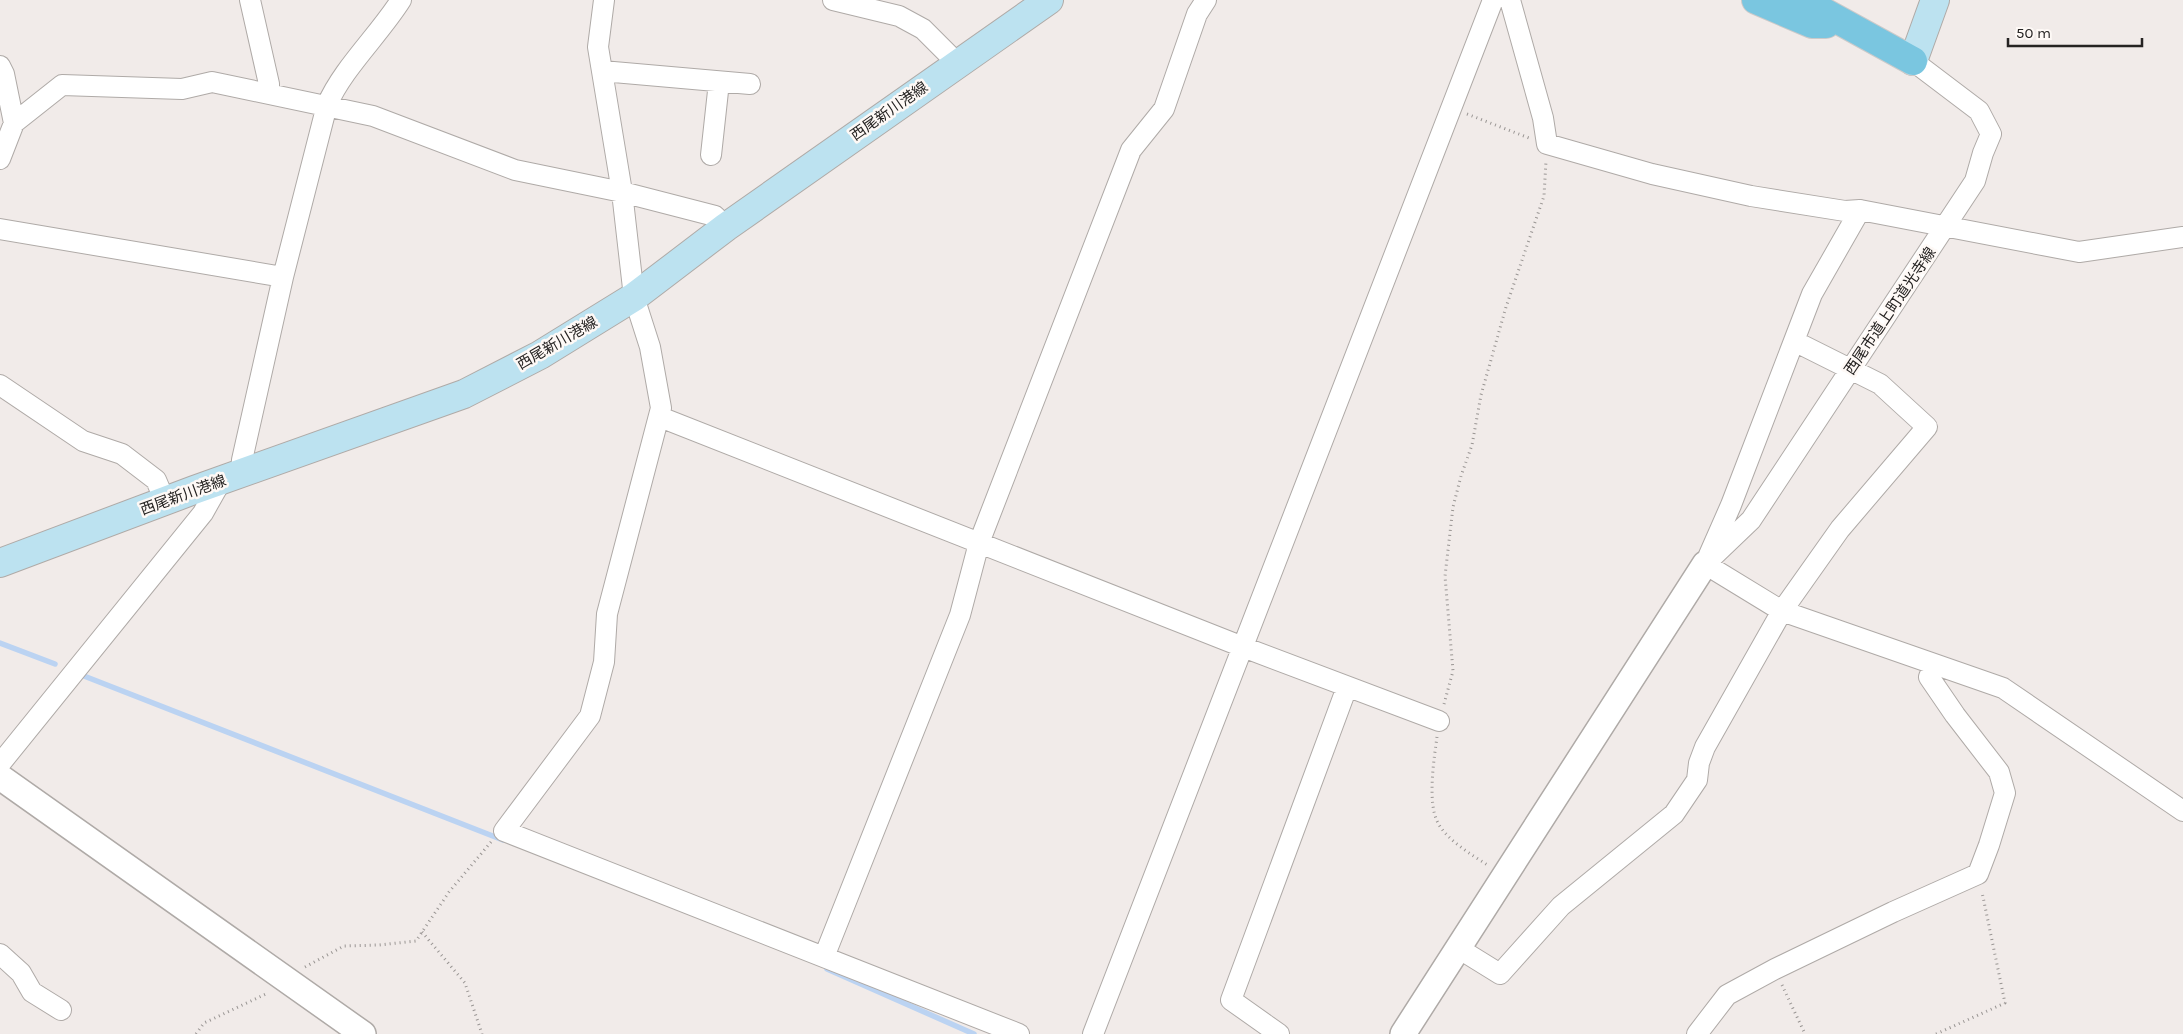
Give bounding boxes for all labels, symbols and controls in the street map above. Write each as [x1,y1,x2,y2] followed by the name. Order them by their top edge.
[2008,15,2142,47] scale bar
[2016,24,2051,42] text: 50 m
[847,78,931,144] street label: 西尾新川港線
[1841,244,1939,378] street label: 西尾市道上町道光寺線
[514,313,600,373] street label: 西尾新川港線
[138,471,228,519] street label: 西尾新川港線

